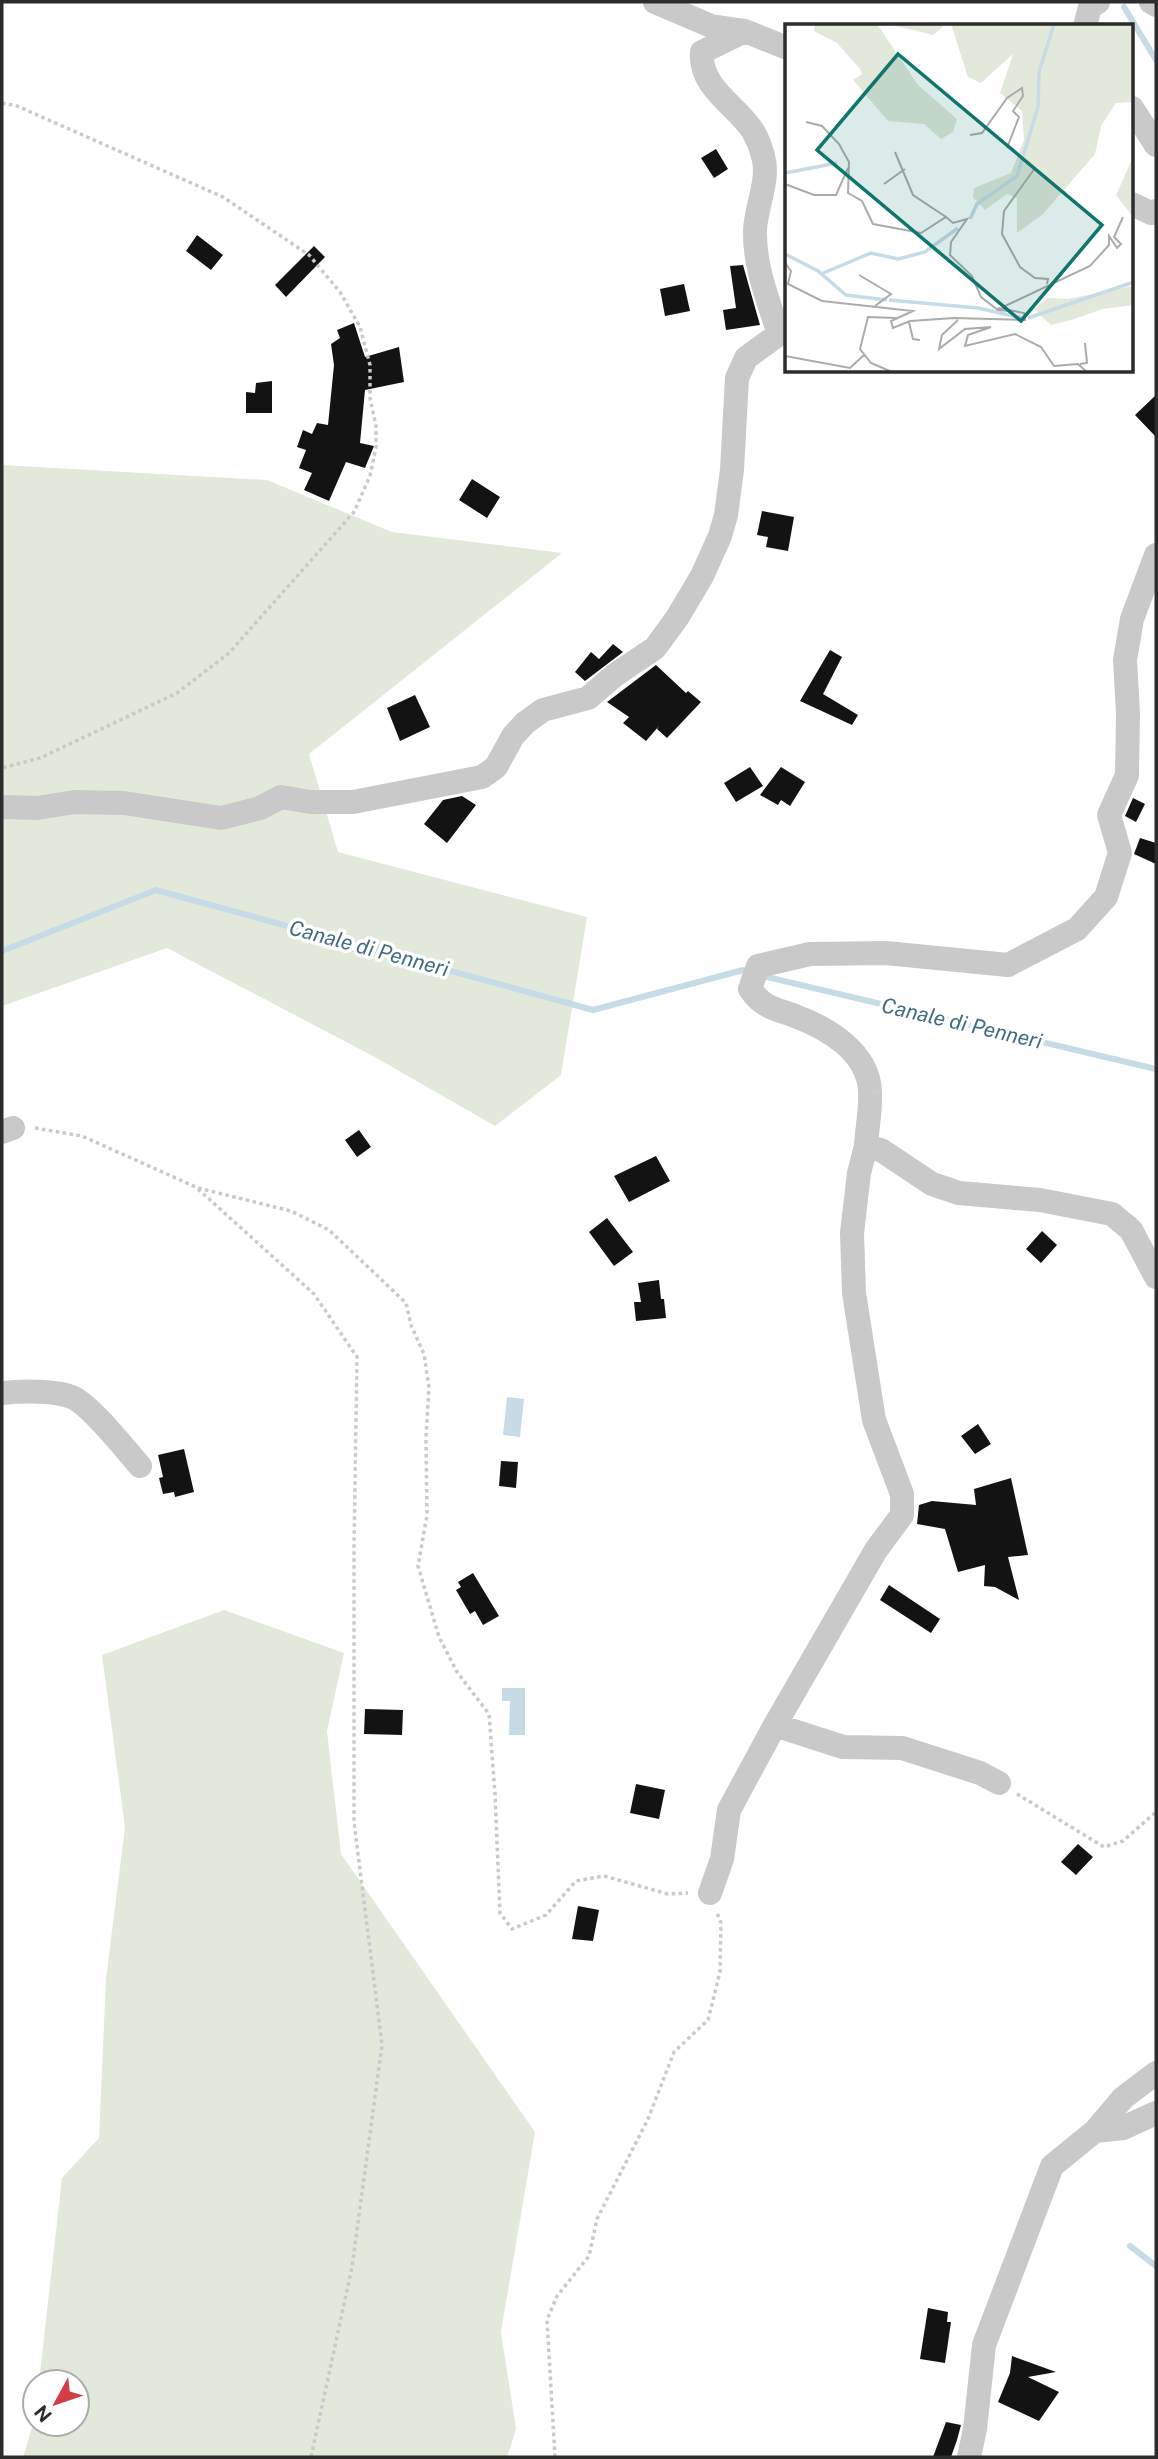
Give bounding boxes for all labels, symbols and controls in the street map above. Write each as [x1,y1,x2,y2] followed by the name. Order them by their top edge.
[785,24,1134,373] inset map
[286,915,452,981] water label: Canale di Penneri
[879,992,1045,1054] water label: Canale di Penneri
[21,2368,91,2438] north arrow
[30,2401,56,2427] text: N

